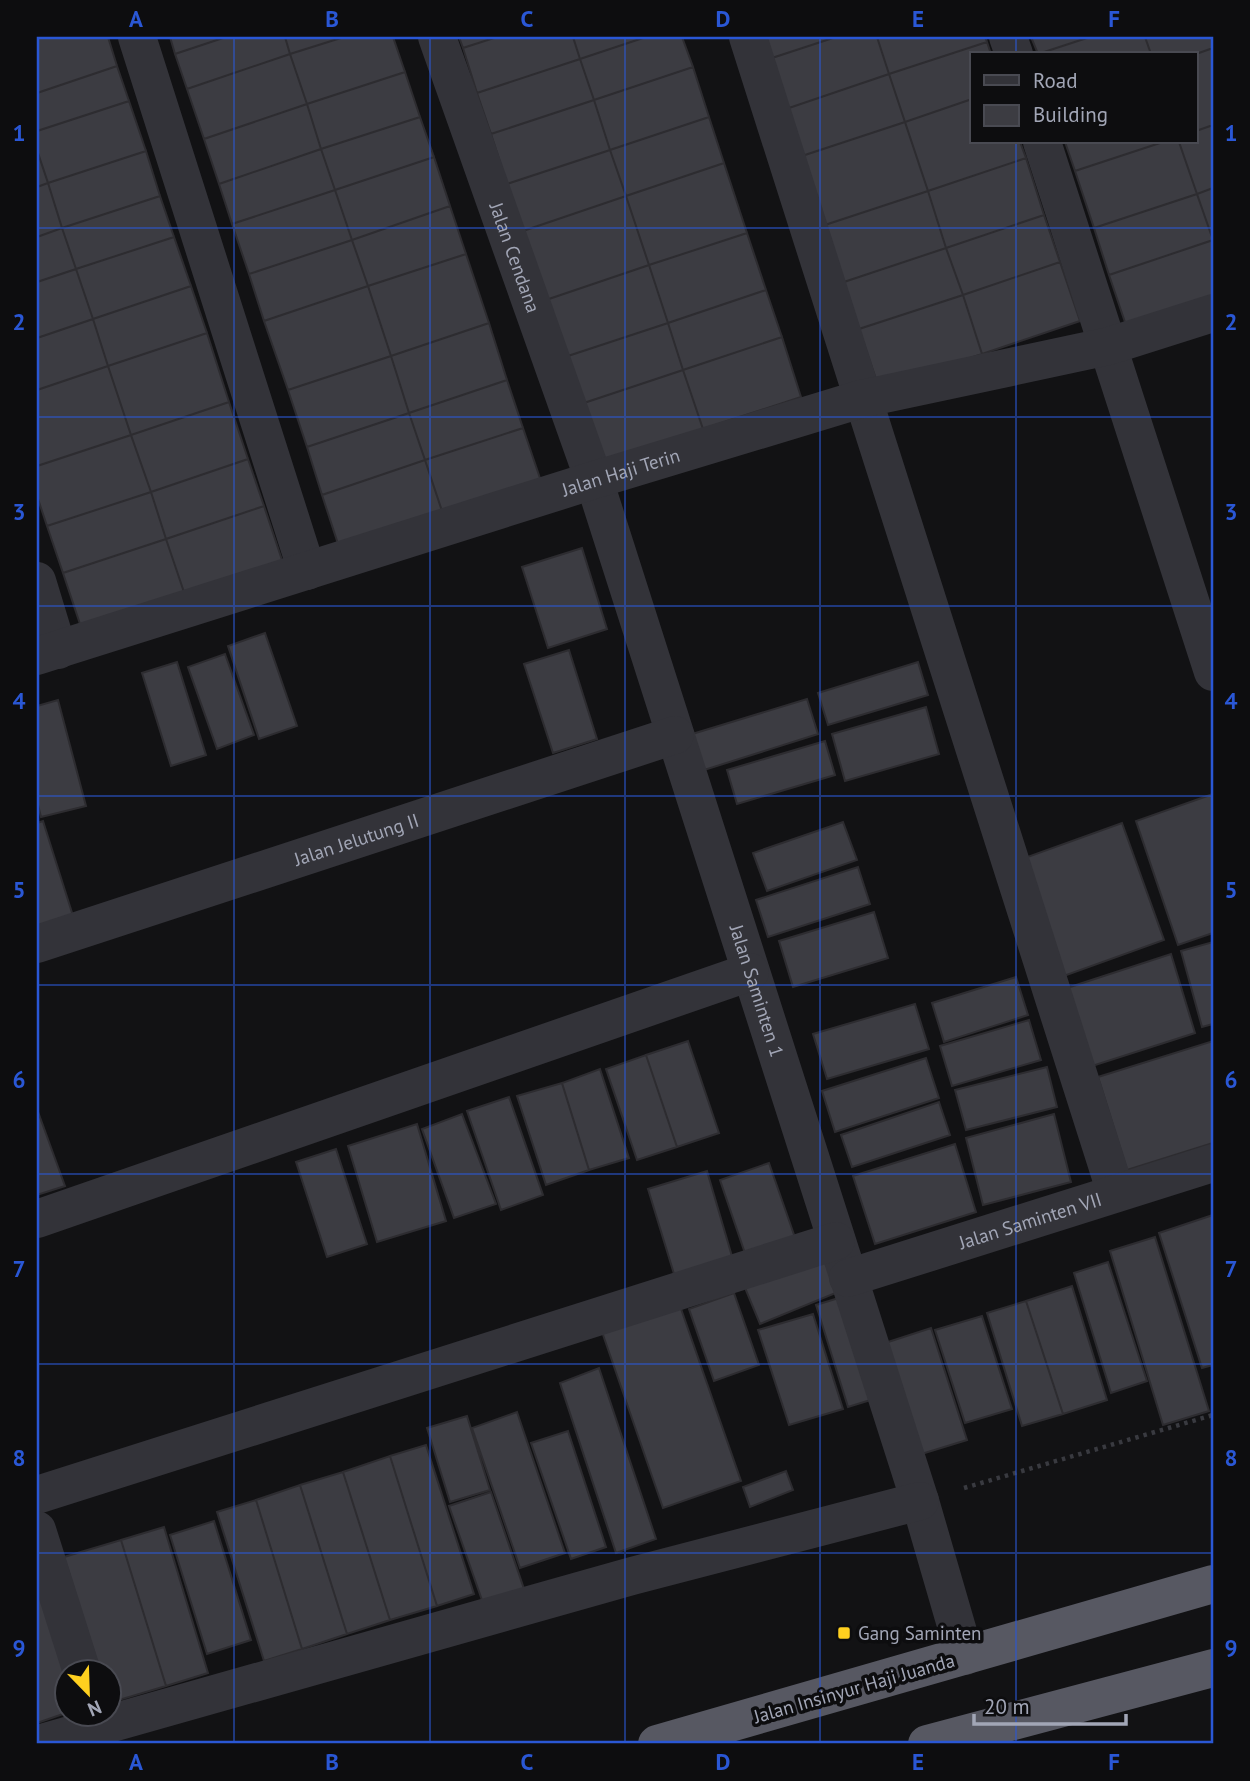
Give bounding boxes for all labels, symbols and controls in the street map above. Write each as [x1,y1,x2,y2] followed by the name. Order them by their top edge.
[129,4,143,33] text: A
[325,4,339,33] text: B
[521,4,534,33] text: C
[716,4,730,33] text: D
[912,4,924,33] text: E
[1108,4,1120,33] text: F
[970,52,1198,144] legend
[1033,67,1077,94] text: Road
[1033,101,1108,128] text: Building
[12,118,26,147] text: 1
[1224,118,1238,147] text: 1
[484,198,546,316] street label: Jalan Cendana
[12,307,26,336] text: 2
[1224,307,1238,336] text: 2
[558,443,683,502] street label: Jalan Haji Terin
[12,497,26,526] text: 3
[1224,497,1238,526] text: 3
[12,686,26,715] text: 4
[1224,686,1238,715] text: 4
[290,808,422,871] street label: Jalan Jelutung II
[12,875,26,904] text: 5
[1224,875,1238,904] text: 5
[724,920,789,1060] street label: Jalan Saminten 1
[12,1065,26,1094] text: 6
[1224,1065,1238,1094] text: 6
[955,1187,1105,1255] street label: Jalan Saminten VII
[12,1254,26,1283] text: 7
[1224,1254,1238,1283] text: 7
[12,1443,26,1472] text: 8
[1224,1443,1238,1472] text: 8
[858,1621,981,1645] place label: Gang Saminten
[836,1625,852,1641] marker: Gang Saminten
[12,1633,26,1662] text: 9
[1224,1633,1238,1662] text: 9
[750,1648,957,1728] street label: Jalan Insinyur Haji Juanda
[52,1658,122,1728] north arrow
[974,1683,1126,1727] scale bar
[984,1693,1030,1720] text: 20 m
[84,1695,105,1722] text: N
[129,1747,143,1776] text: A
[325,1747,339,1776] text: B
[521,1747,534,1776] text: C
[716,1747,730,1776] text: D
[912,1747,924,1776] text: E
[1108,1747,1120,1776] text: F

